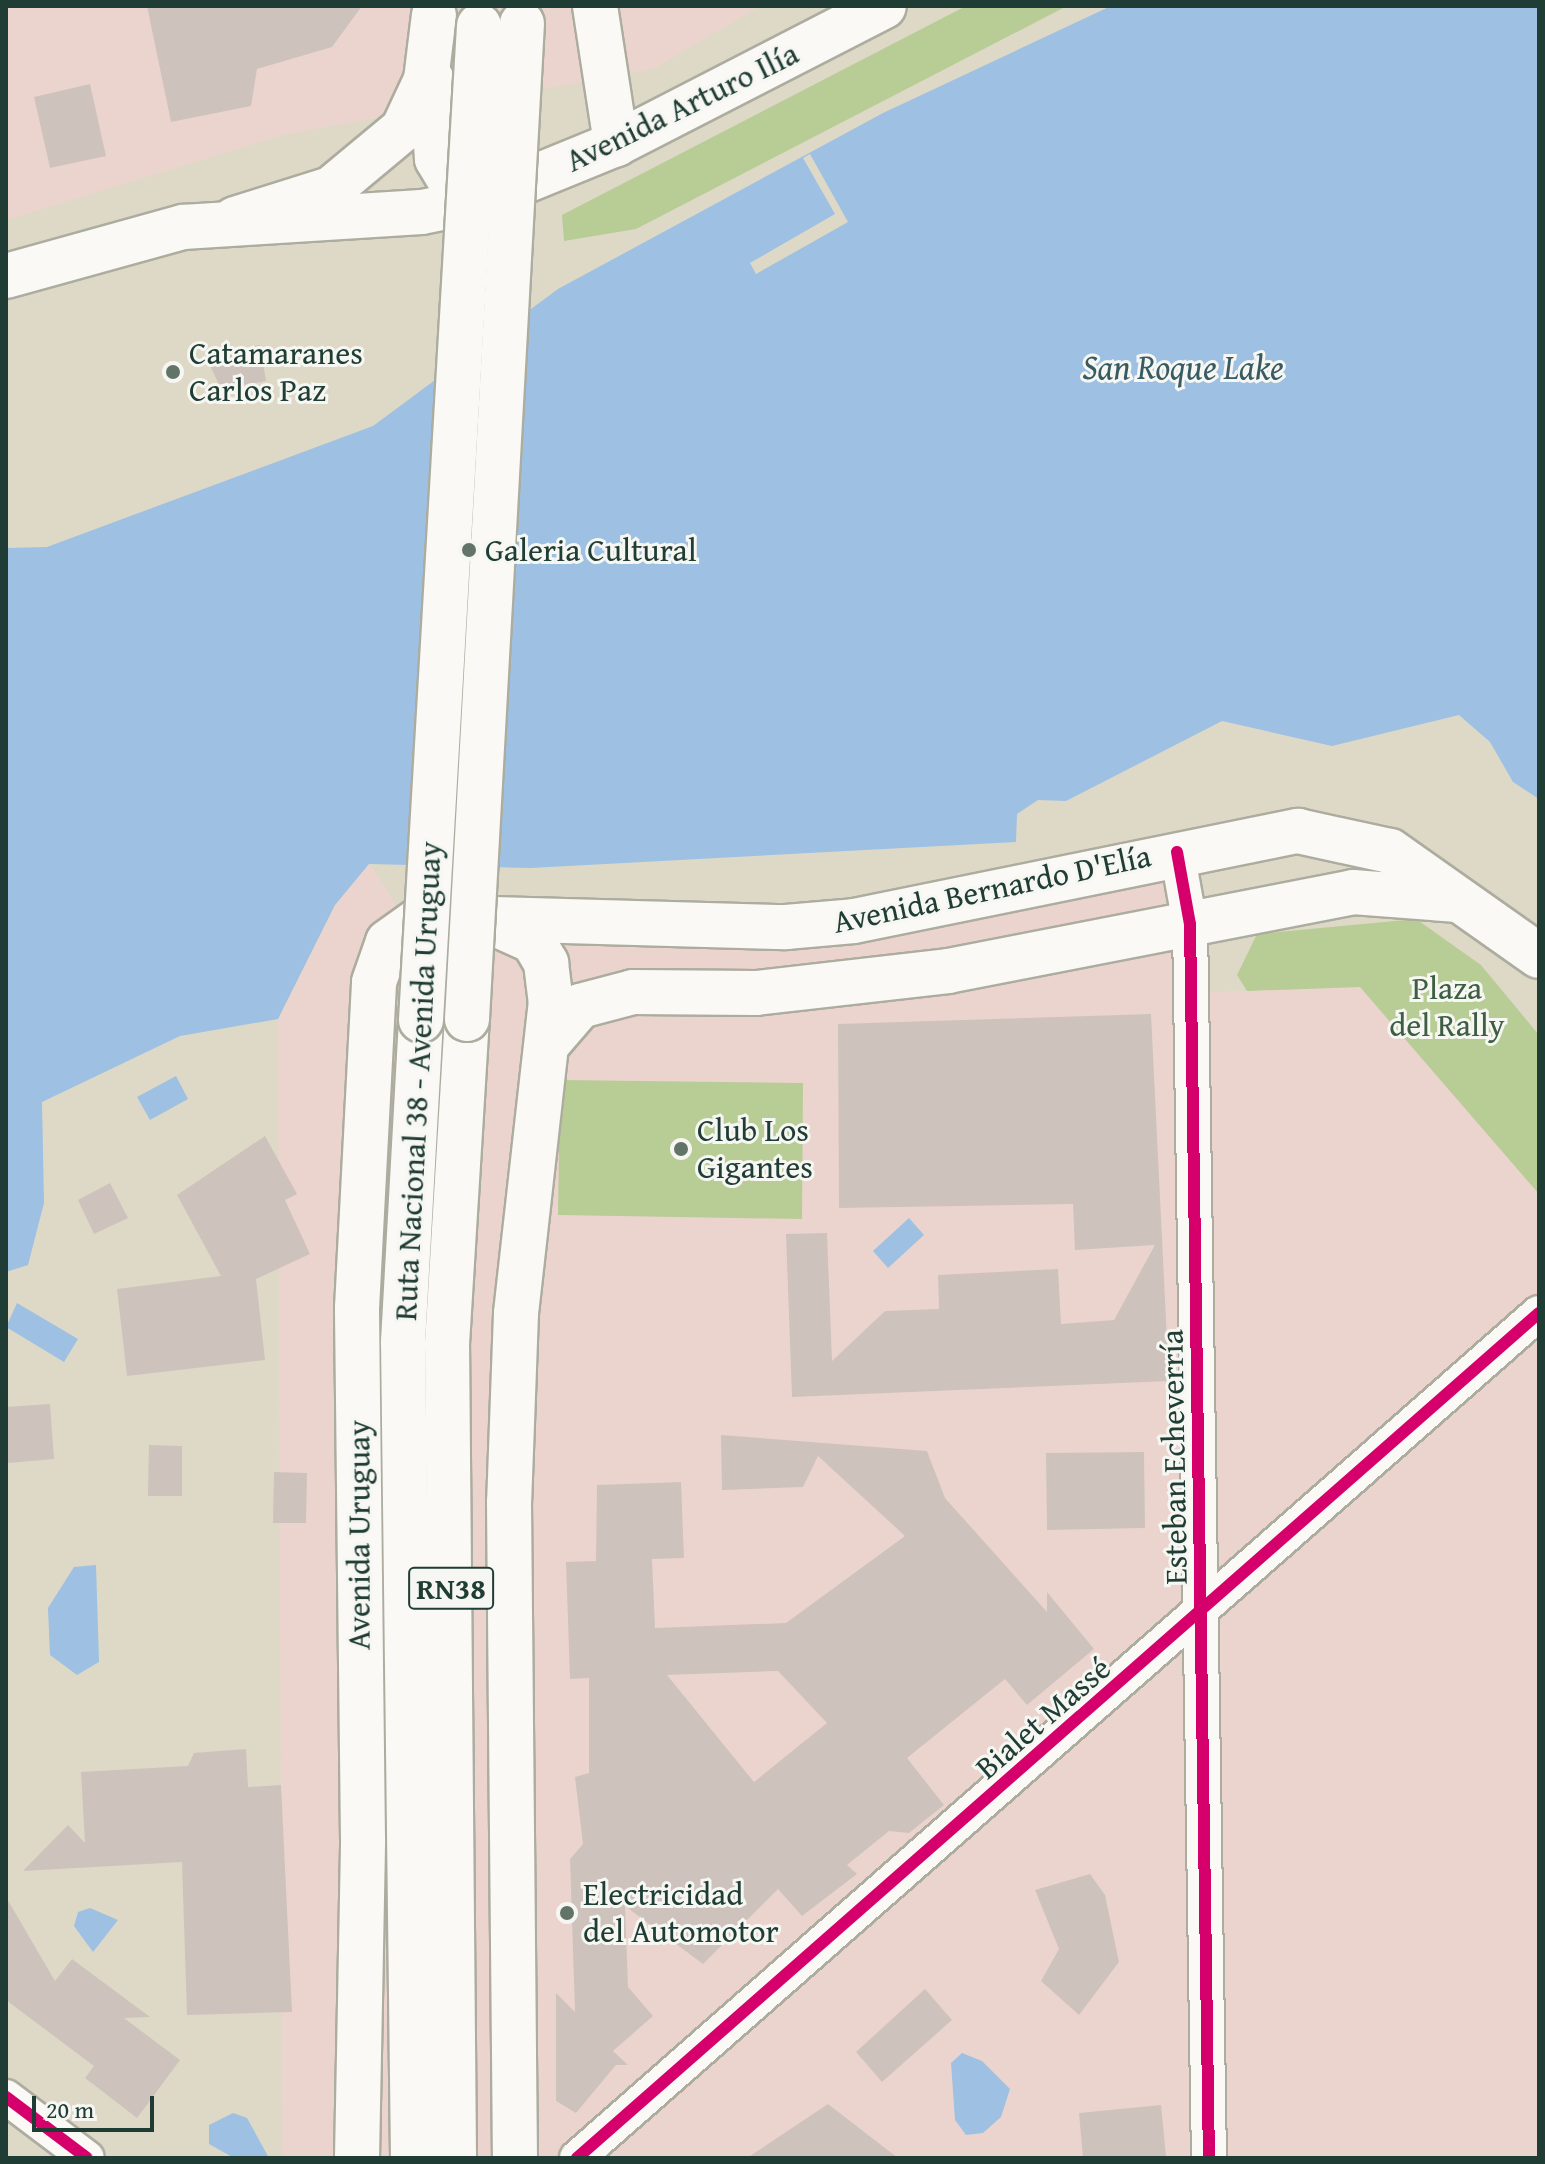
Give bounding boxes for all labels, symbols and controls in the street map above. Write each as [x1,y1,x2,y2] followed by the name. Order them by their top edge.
[559,34,805,180] street label: Avenida Arturo Ilía
[189,335,363,410] place label: Catamaranes Carlos Paz
[1082,347,1284,387] water label: San Roque Lake
[164,363,182,381] marker: Catamaranes Carlos Paz
[485,531,697,569] place label: Galeria Cultural
[460,541,478,559] marker: Galeria Cultural
[830,837,1154,941] street label: Avenida Bernardo D'Elía
[386,840,450,1322] street label: Ruta Nacional 38 - Avenida Uruguay
[1389,970,1505,1045] park label: Plaza del Rally
[697,1112,813,1187] place label: Club Los Gigantes
[672,1140,690,1158] marker: Club Los Gigantes
[1153,1329,1195,1585] street label: Esteban Echeverría
[340,1420,378,1650] street label: Avenida Uruguay
[407,1562,495,1614] road number: RN38
[968,1649,1118,1787] street label: Bialet Massé
[583,1876,779,1951] place label: Electricidad del Automotor
[558,1904,576,1922] marker: Electricidad del Automotor
[36,2080,158,2130] scale bar
[46,2092,94,2127] text: 20 m

